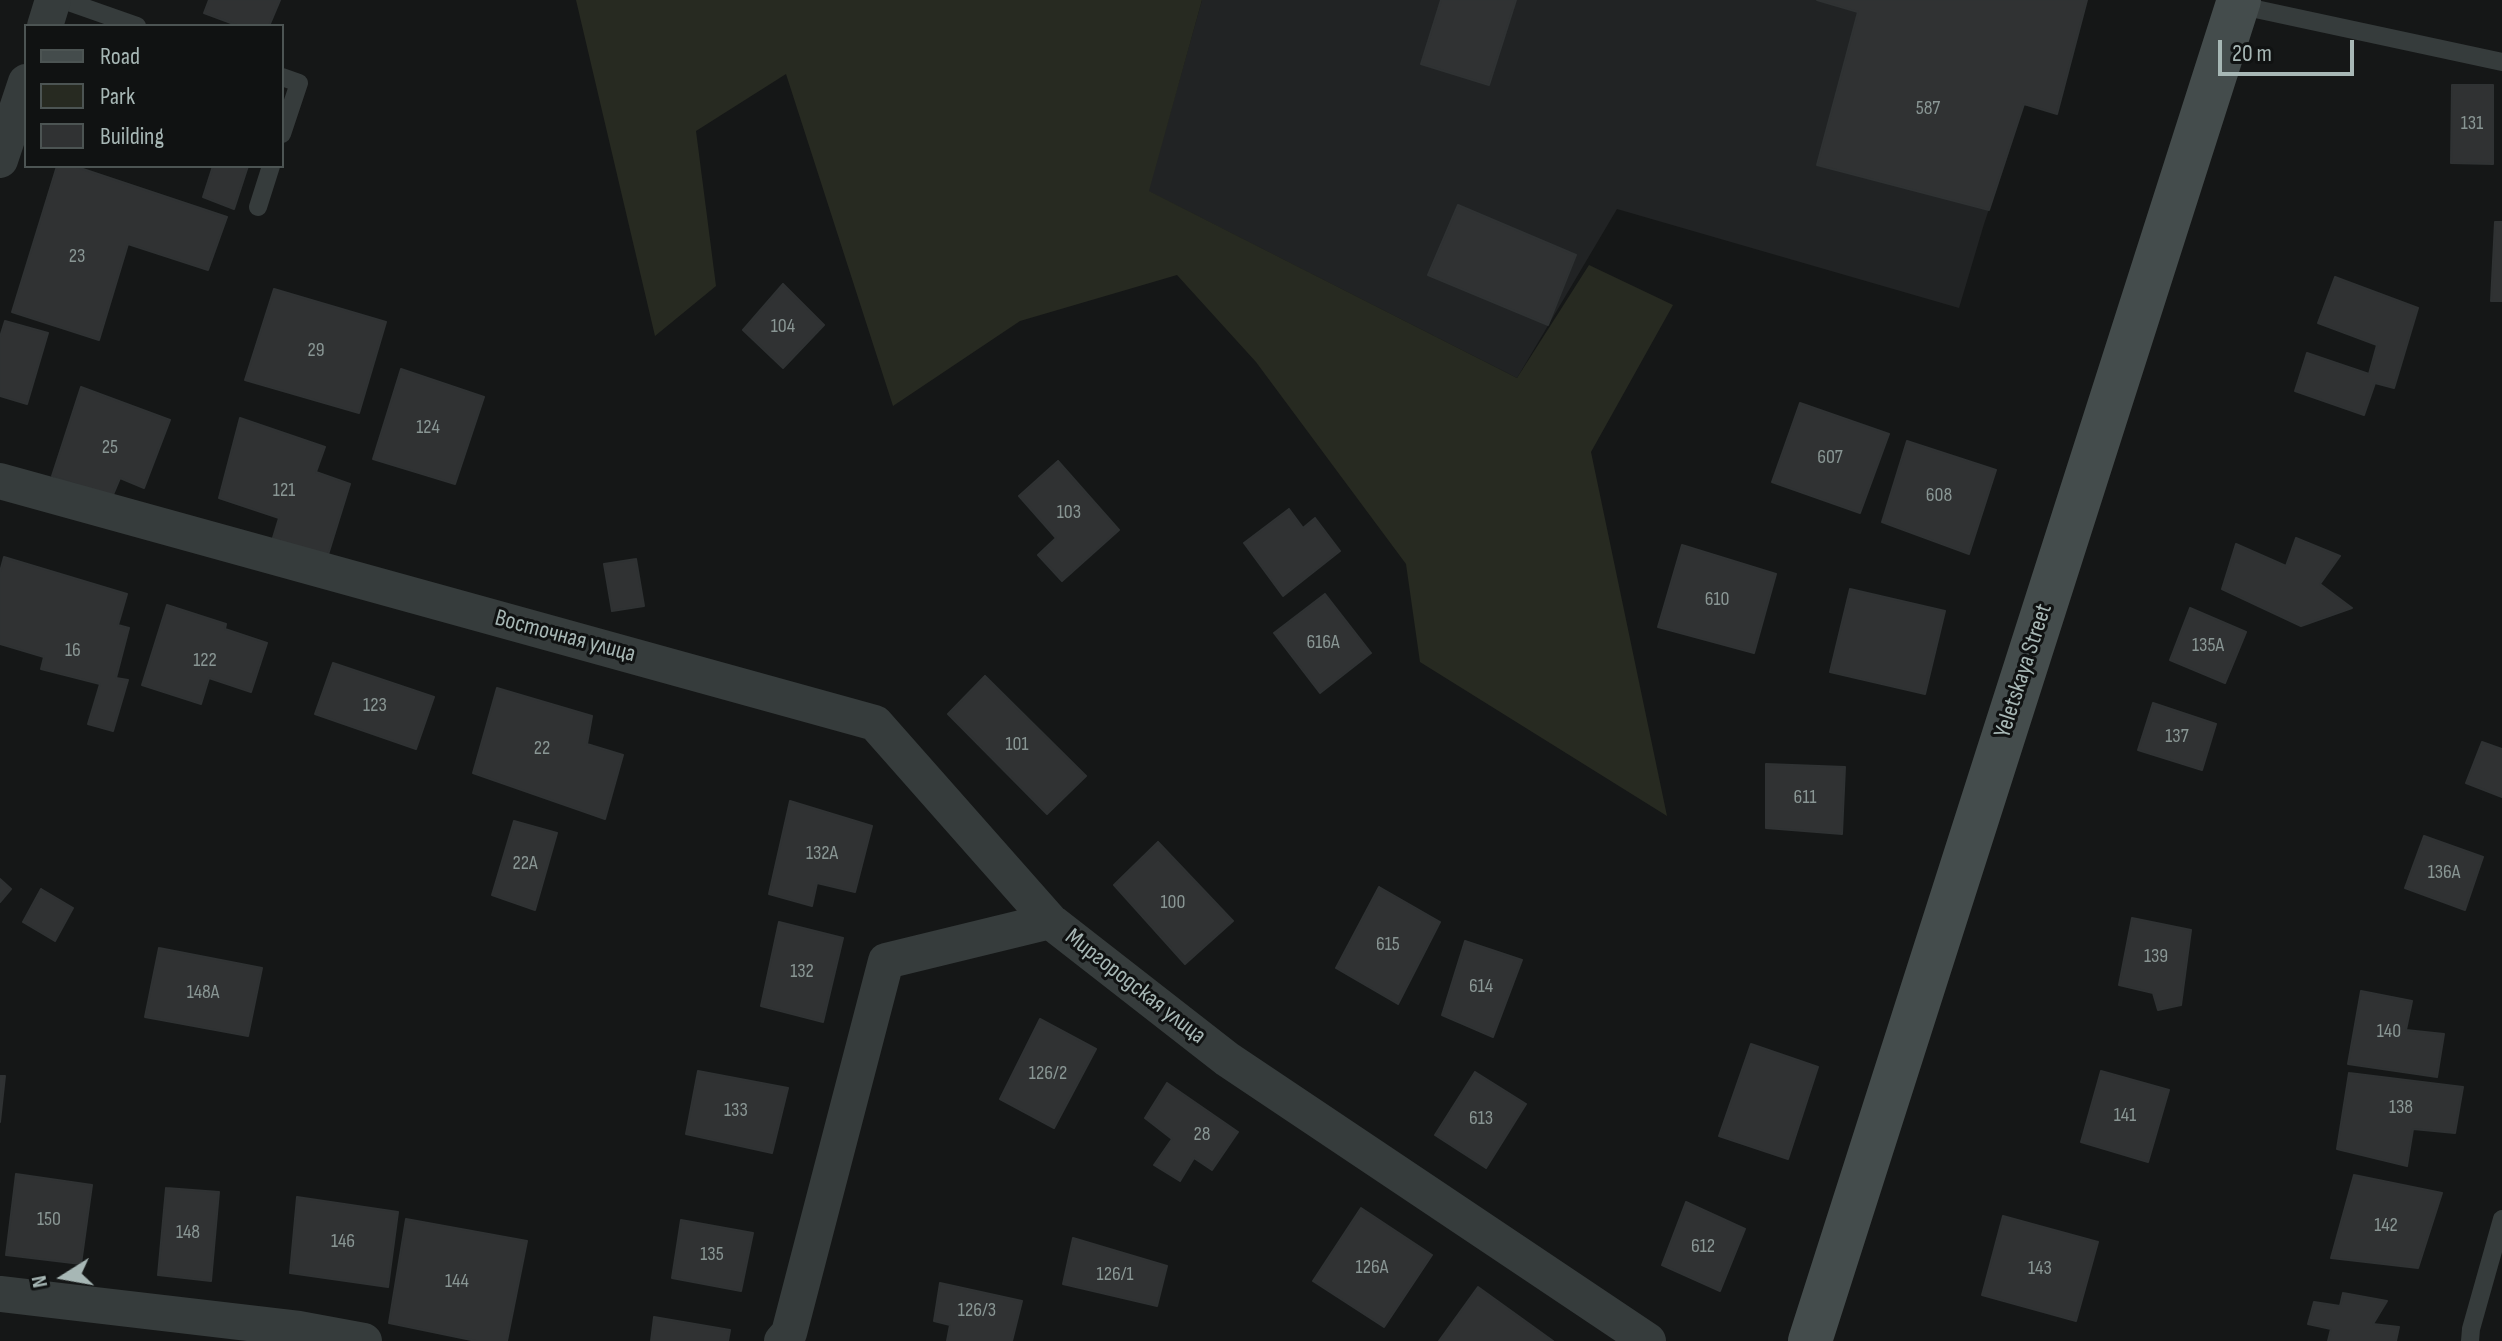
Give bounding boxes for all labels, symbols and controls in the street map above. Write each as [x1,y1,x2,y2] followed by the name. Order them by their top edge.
[24,24,284,168] legend
[2222,24,2358,74] scale bar
[2232,39,2272,68] text: 20 m
[100,42,140,71] text: Road
[100,82,135,111] text: Park
[1916,97,1940,121] house number: 587
[2461,112,2483,136] house number: 131
[100,122,164,151] text: Building
[69,245,85,269] house number: 23
[771,315,795,339] house number: 104
[307,339,325,363] house number: 29
[416,416,440,440] house number: 124
[102,436,118,460] house number: 25
[1817,446,1843,470] house number: 607
[273,479,295,503] house number: 121
[1926,484,1952,508] house number: 608
[1057,501,1081,525] house number: 103
[1705,588,1729,612] house number: 610
[1989,600,2059,742] street label: Yeletskaya Street
[492,604,638,670] street label: Восточная улица
[1306,631,1340,655] house number: 616А
[2192,634,2224,658] house number: 135А
[65,639,81,663] house number: 16
[193,649,217,673] house number: 122
[363,694,387,718] house number: 123
[2165,725,2189,749] house number: 137
[1006,733,1028,757] house number: 101
[534,737,550,761] house number: 22
[1794,786,1816,810] house number: 611
[806,842,838,866] house number: 132А
[512,852,538,876] house number: 22А
[2428,861,2460,885] house number: 136А
[1161,891,1185,915] house number: 100
[1059,923,1211,1051] street label: Миргородская улица
[1376,933,1400,957] house number: 615
[2144,945,2168,969] house number: 139
[790,960,814,984] house number: 132
[1469,975,1493,999] house number: 614
[187,981,219,1005] house number: 148А
[2377,1020,2401,1044] house number: 140
[1029,1062,1067,1086] house number: 126/2
[2389,1096,2413,1120] house number: 138
[724,1099,748,1123] house number: 133
[2114,1104,2136,1128] house number: 141
[1469,1107,1493,1131] house number: 613
[1194,1123,1210,1147] house number: 28
[37,1208,61,1232] house number: 150
[2374,1214,2398,1238] house number: 142
[176,1221,200,1245] house number: 148
[331,1230,355,1254] house number: 146
[1691,1235,1715,1259] house number: 612
[24,1237,104,1317] north arrow
[700,1243,724,1267] house number: 135
[1356,1256,1388,1280] house number: 126А
[2028,1257,2052,1281] house number: 143
[1096,1263,1134,1287] house number: 126/1
[445,1270,469,1294] house number: 144
[26,1273,54,1290] text: N
[958,1299,996,1323] house number: 126/3

